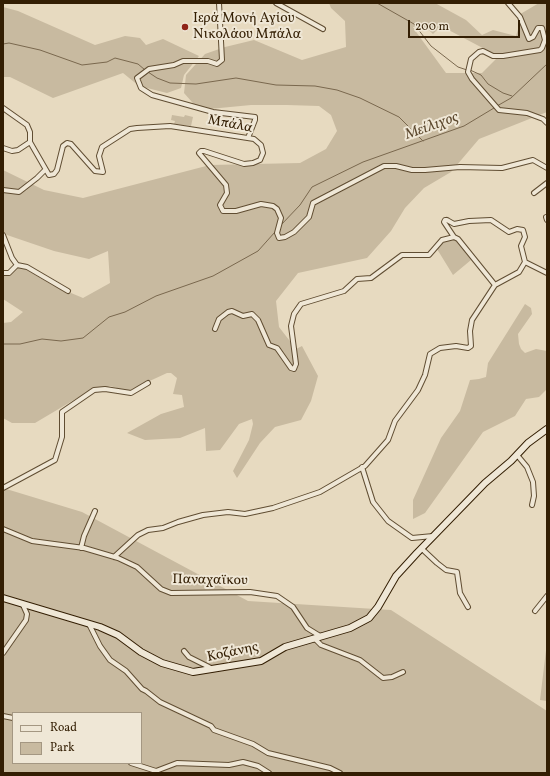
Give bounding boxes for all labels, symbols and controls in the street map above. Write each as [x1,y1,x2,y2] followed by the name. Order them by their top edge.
[193,11,301,44] place label: Ιερά Μονή Αγίου Νικολάου Μπάλα
[410,12,522,38] scale bar
[415,19,449,35] text: 200 m
[180,22,190,32] marker: Ιερά Μονή Αγίου Νικολάου Μπάλα
[403,109,461,145] water label: Μείλιχος
[206,112,254,138] street label: Μπάλα
[172,572,248,590] street label: Παναχαϊκου
[206,639,260,667] street label: Κοζάνης
[12,712,142,764] legend
[50,720,77,736] text: Road
[50,740,75,756] text: Park

